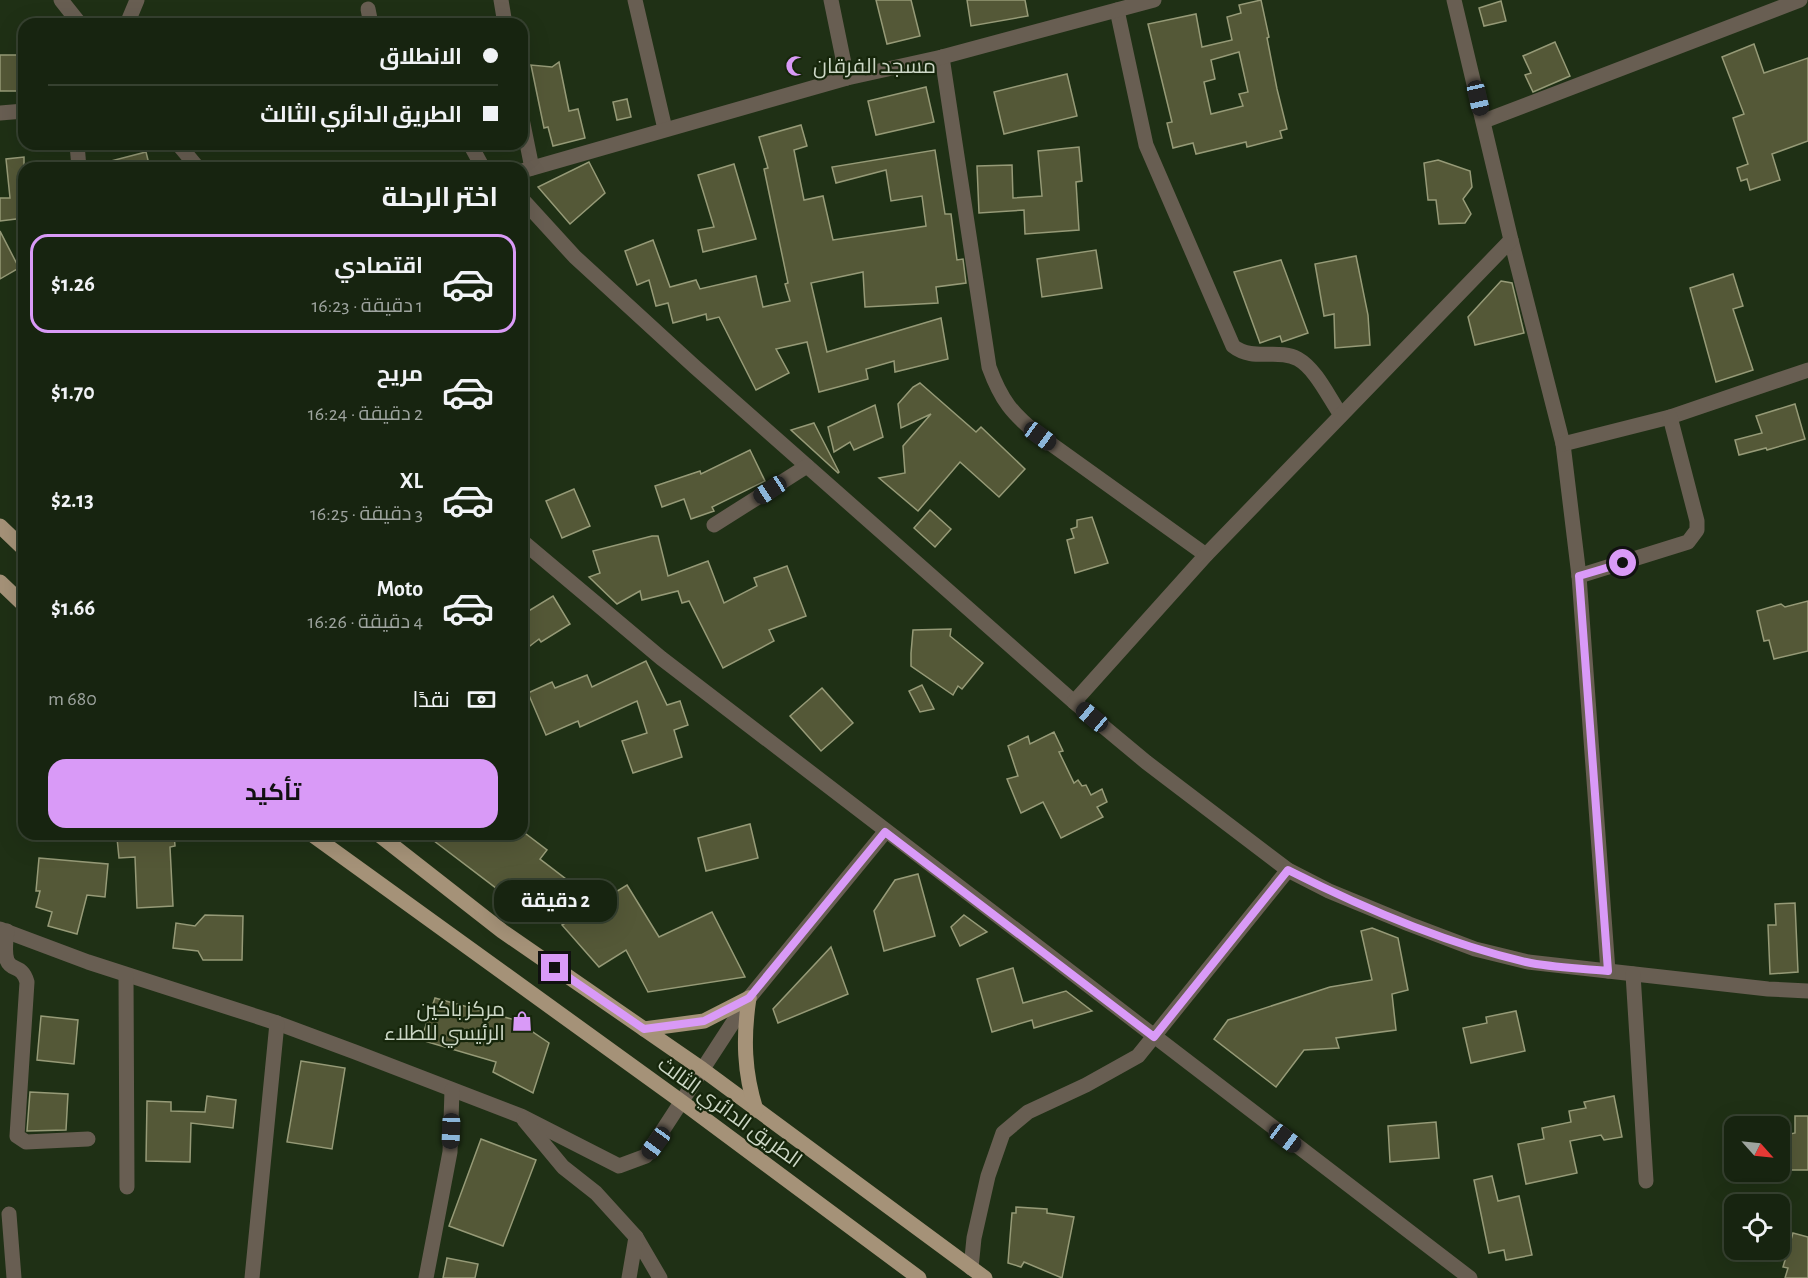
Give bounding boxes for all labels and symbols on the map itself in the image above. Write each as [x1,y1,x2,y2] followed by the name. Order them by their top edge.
[784,54,808,78] mosque icon: مسجد الفرقان
[813,56,936,79] place label: مسجد الفرقان
[1465,78,1491,118] car
[1020,418,1060,454] car
[750,473,790,507] car
[1609,549,1636,576] route start
[1072,699,1112,735] car
[494,881,616,923] callout: 2 دقيقة
[541,954,568,981] route end
[384,999,505,1048] place label: مركز باكين الرئيسي للطلاء
[510,1009,534,1033] shop icon: مركز باكين الرئيسي للطلاء
[651,1053,806,1176] street label: الطريق الدائري الثالث
[441,1113,461,1149] car
[1724,1116,1790,1182] north arrow
[1265,1120,1305,1156] car
[638,1123,674,1163] car

